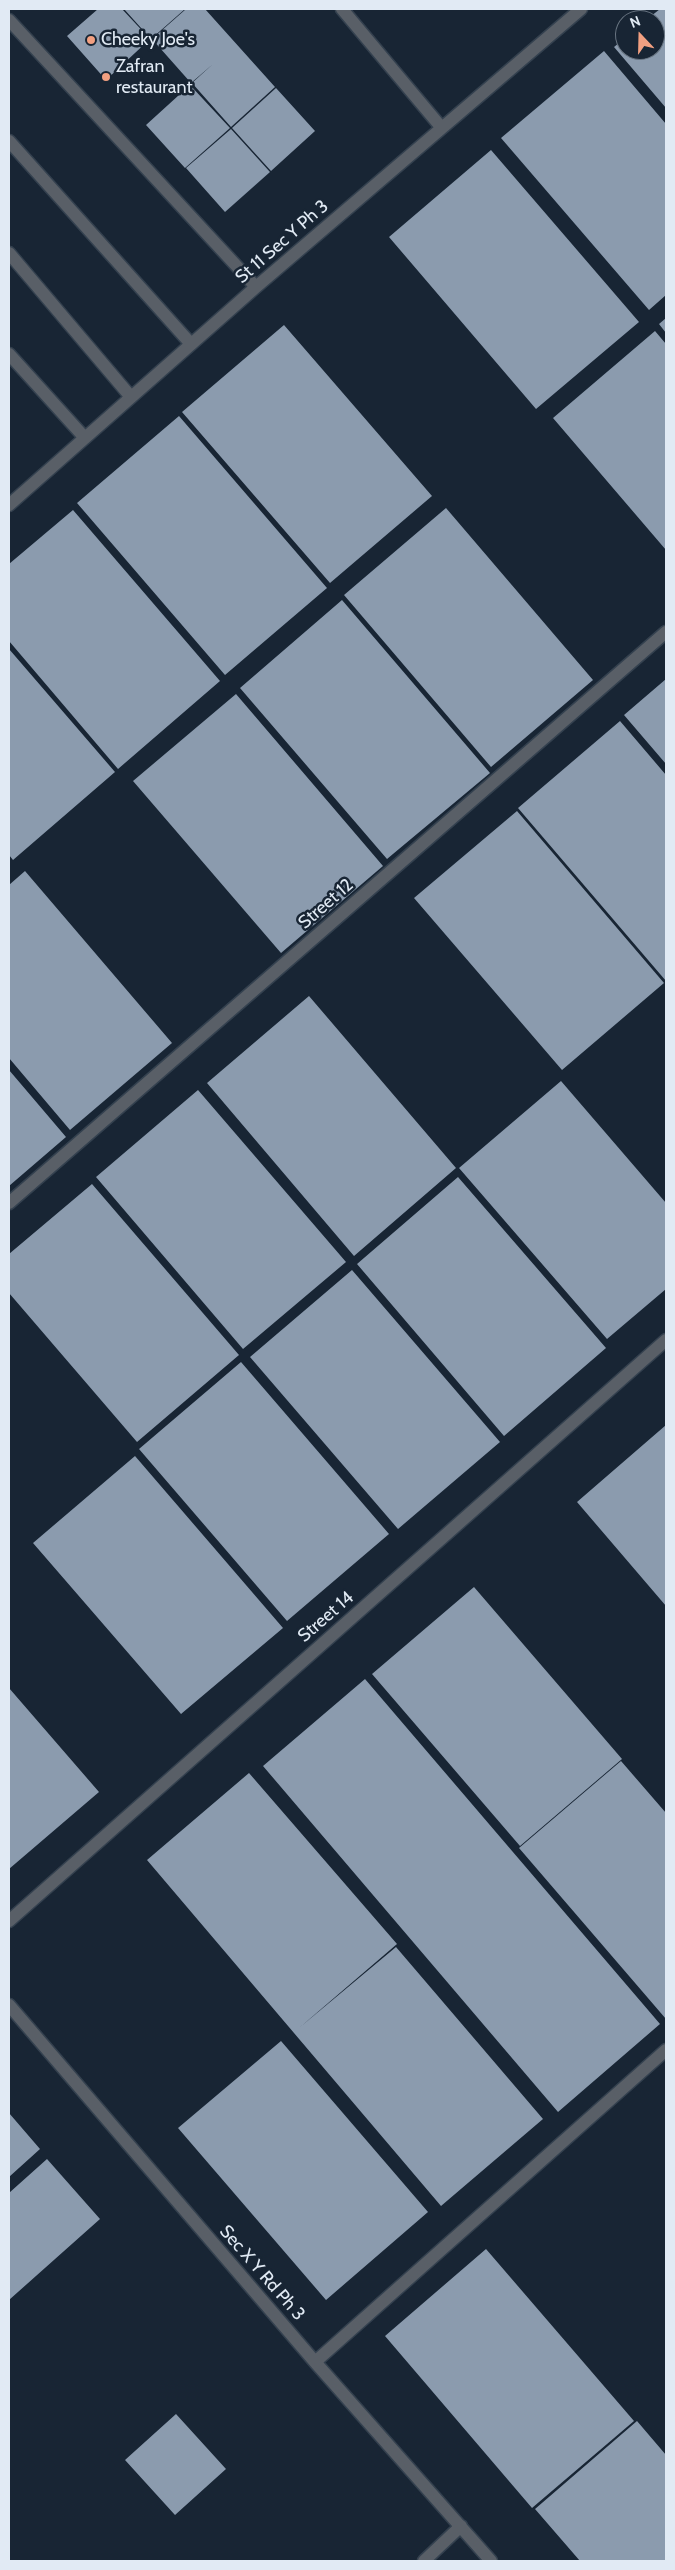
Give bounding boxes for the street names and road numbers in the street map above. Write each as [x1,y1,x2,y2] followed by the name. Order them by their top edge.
[231,196,333,288] street label: St 11 Sec Y Ph 3
[294,874,358,934] street label: Street 12
[294,1587,358,1647] street label: Street 14
[215,2221,309,2325] street label: Sec X Y Rd Ph 3

